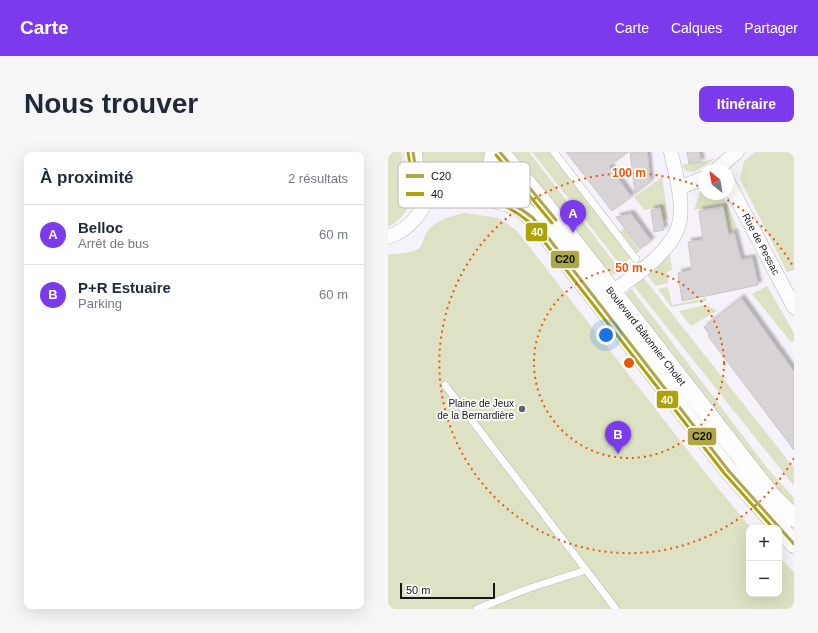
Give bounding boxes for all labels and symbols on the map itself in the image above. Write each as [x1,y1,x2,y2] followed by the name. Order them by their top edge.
[398,162,530,208] legend
[698,164,734,200] north arrow
[612,166,646,180] text: 100 m
[431,170,451,182] text: C20
[431,188,443,200] text: 40
[560,200,586,233] pin: A
[740,211,782,277] street label: Rue de Pessac
[525,222,548,242] line badge: 40
[531,226,543,238] text: 40
[550,250,580,269] line badge: C20
[555,253,575,265] text: C20
[615,261,643,275] text: 50 m
[604,284,688,388] street label: Boulevard Bâtonnier Cholet
[596,325,616,345] your location
[622,356,636,370] centre of rings
[656,390,679,409] line badge: 40
[661,394,673,406] text: 40
[437,398,514,421] place label: Plaine de Jeux de la Bernardière
[517,404,527,414] marker: Plaine de Jeux de la Bernardière
[605,421,631,454] pin: B
[687,427,717,446] line badge: C20
[692,430,712,442] text: C20
[400,581,495,600] scale bar

